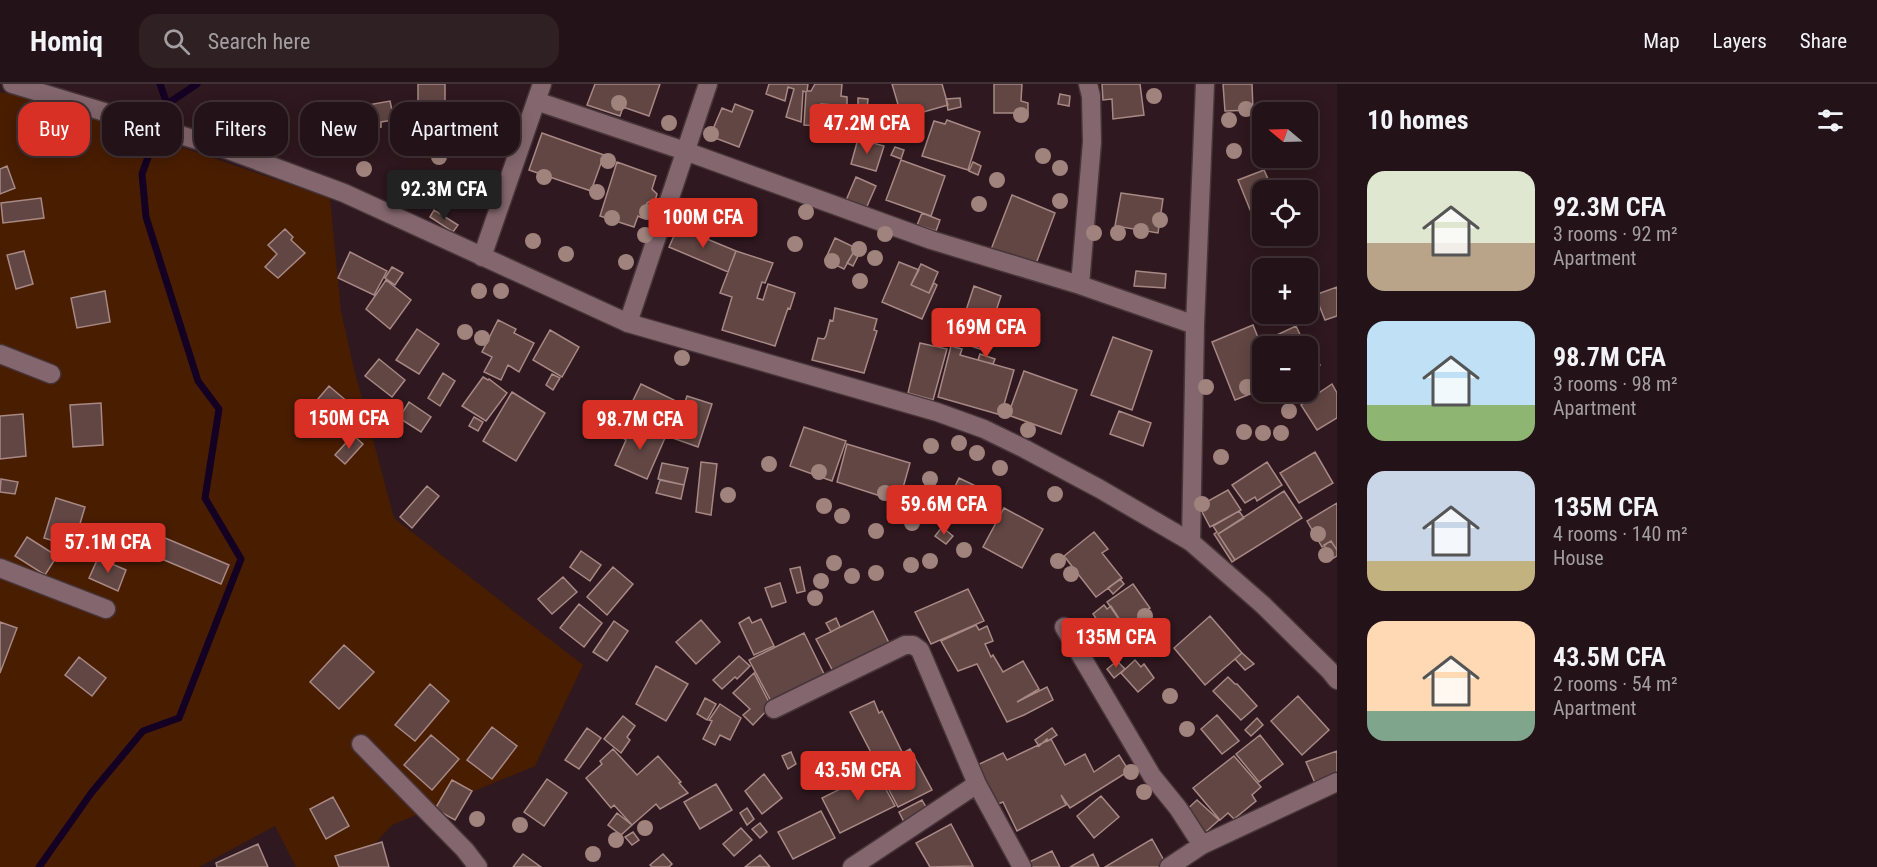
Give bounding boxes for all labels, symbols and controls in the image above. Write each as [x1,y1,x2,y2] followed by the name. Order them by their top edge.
[139,14,559,68] search box
[30,25,103,58] text: Homiq
[160,25,193,58] icon: search
[208,29,310,54] text: Search here
[1643,29,1680,53] text: Map
[1713,29,1767,53] text: Layers
[1800,29,1847,53] text: Share
[18,102,90,156] chip: Buy
[102,102,182,156] chip: Rent
[194,102,288,156] chip: Filters
[300,102,378,156] chip: New
[390,102,520,156] chip: Apartment
[1252,102,1318,168] north arrow
[1252,102,1318,402] map controls
[798,104,936,155] pin: 47.2M CFA
[1814,104,1847,137] icon: filters
[1367,105,1469,135] text: 10 homes
[824,111,910,135] text: 47.2M CFA
[375,170,513,221] pin: 92.3M CFA
[401,177,487,201] text: 92.3M CFA
[1252,180,1318,246] button: locate
[1553,192,1666,222] text: 92.3M CFA
[1415,195,1487,267] icon: home
[641,198,765,249] pin: 100M CFA
[662,205,744,229] text: 100M CFA
[1553,222,1678,246] text: 3 rooms · 92 m²
[1553,246,1637,270] text: Apartment
[1252,258,1318,324] button: +
[924,308,1048,359] pin: 169M CFA
[945,315,1027,339] text: 169M CFA
[1252,336,1318,402] button: −
[1553,342,1666,372] text: 98.7M CFA
[1415,345,1487,417] icon: home
[1553,372,1678,396] text: 3 rooms · 98 m²
[1553,396,1637,420] text: Apartment
[287,399,411,450] pin: 150M CFA
[571,400,709,451] pin: 98.7M CFA
[308,406,390,430] text: 150M CFA
[597,407,683,431] text: 98.7M CFA
[875,485,1013,536] pin: 59.6M CFA
[901,492,987,516] text: 59.6M CFA
[1553,492,1658,522] text: 135M CFA
[1415,495,1487,567] icon: home
[1553,522,1688,546] text: 4 rooms · 140 m²
[39,523,177,574] pin: 57.1M CFA
[65,530,151,554] text: 57.1M CFA
[1553,546,1604,570] text: House
[1054,618,1178,669] pin: 135M CFA
[1075,625,1157,649] text: 135M CFA
[1553,642,1666,672] text: 43.5M CFA
[1415,645,1487,717] icon: home
[1553,672,1678,696] text: 2 rooms · 54 m²
[1553,696,1637,720] text: Apartment
[789,751,927,802] pin: 43.5M CFA
[815,758,901,782] text: 43.5M CFA

